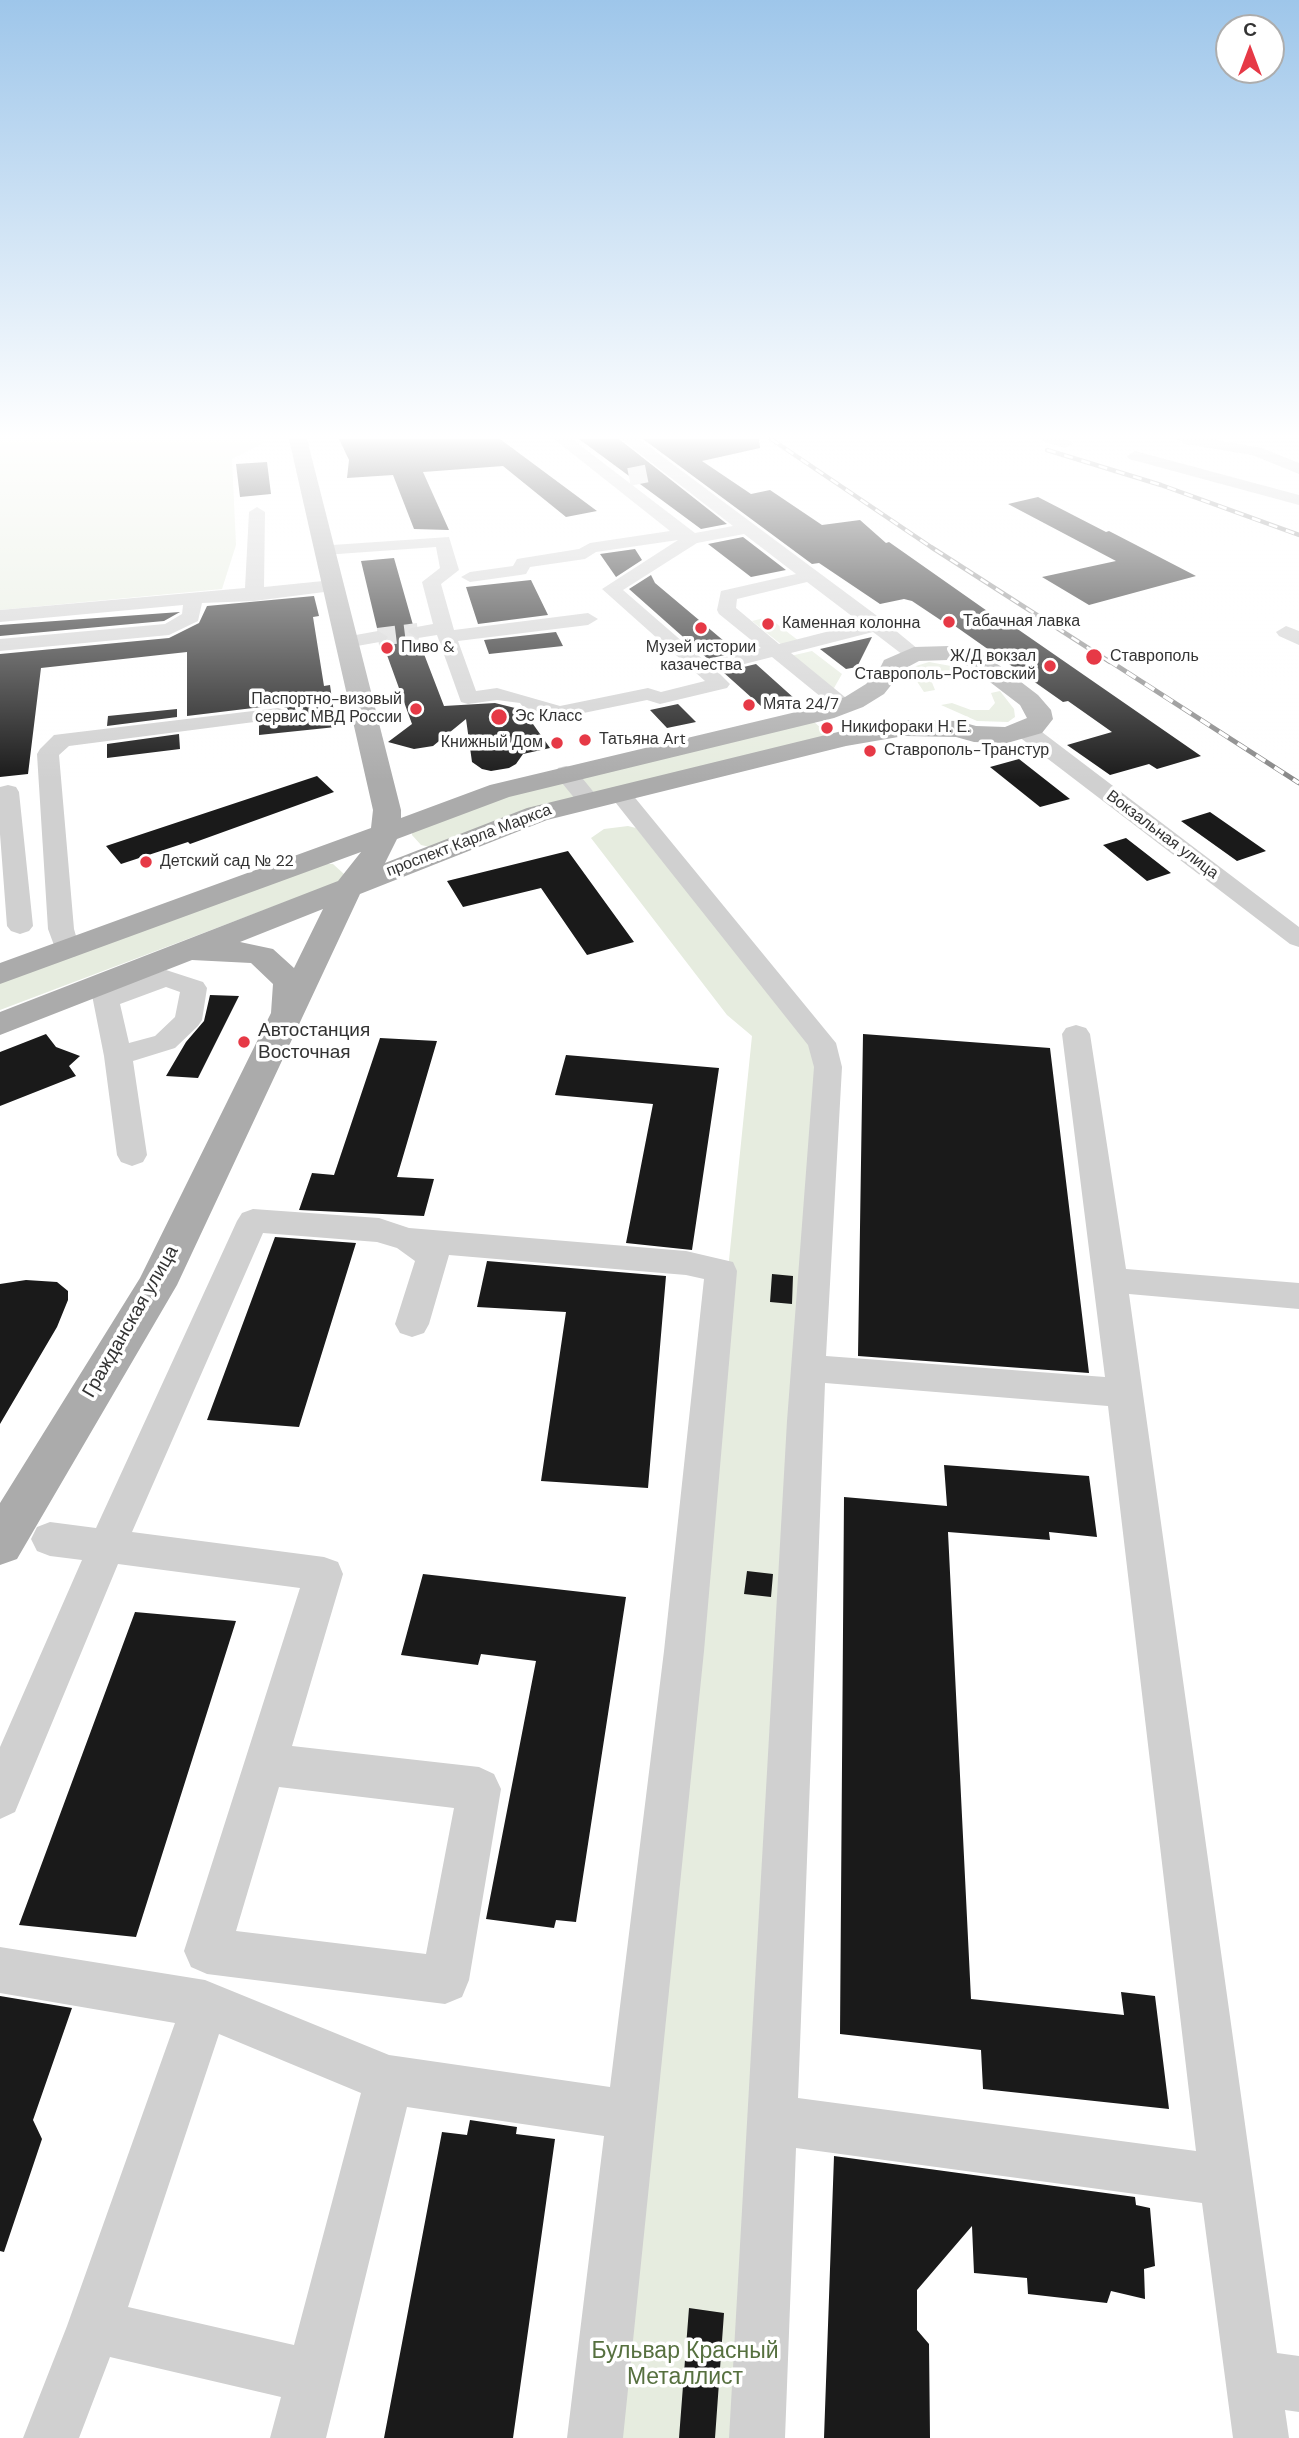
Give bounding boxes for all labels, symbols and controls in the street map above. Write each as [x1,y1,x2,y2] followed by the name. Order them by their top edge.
[1215,14,1285,84] north arrow
[1243,17,1257,42] text: С
[963,612,1080,632] place label: Табачная лавка
[782,614,920,634] place label: Каменная колонна
[941,614,957,630] marker: Табачная лавка
[760,616,776,632] marker: Каменная колонна
[693,620,709,636] marker: Музей истории казачества
[401,638,455,658] place label: Пиво &
[646,638,756,676] place label: Музей истории казачества
[379,640,395,656] marker: Пиво &
[854,647,1036,685] place label: Ж/Д вокзал Ставрополь-Ростовский
[1084,647,1104,667] marker: Ставрополь
[1110,647,1199,667] place label: Ставрополь
[1042,658,1058,674] marker: Ж/Д вокзал Ставрополь-Ростовский
[251,690,402,728] place label: Паспортно-визовый сервис МВД России
[763,695,839,715] place label: Мята 24/7
[741,697,757,713] marker: Мята 24/7
[408,701,424,717] marker: Паспортно-визовый сервис МВД России
[489,707,509,727] marker: Эс Класс
[515,707,582,727] place label: Эс Класс
[841,718,970,738] place label: Никифораки Н. Е.
[819,720,835,736] marker: Никифораки Н. Е.
[599,730,686,750] place label: Татьяна Art
[577,732,593,748] marker: Татьяна Art
[441,733,543,753] place label: Книжный Дом
[549,735,565,751] marker: Книжный Дом
[884,741,1049,761] place label: Ставрополь-Транстур
[862,743,878,759] marker: Ставрополь-Транстур
[1102,787,1222,883] street label: Вокзальная улица
[384,801,554,881] street label: проспект Карла Маркса
[160,852,294,872] place label: Детский сад № 22
[138,854,154,870] marker: Детский сад № 22
[258,1020,370,1064] place label: Автостанция Восточная
[236,1034,252,1050] marker: Автостанция Восточная
[78,1242,184,1402] street label: Гражданская улица
[591,2338,779,2392] park label: Бульвар Красный Металлист

